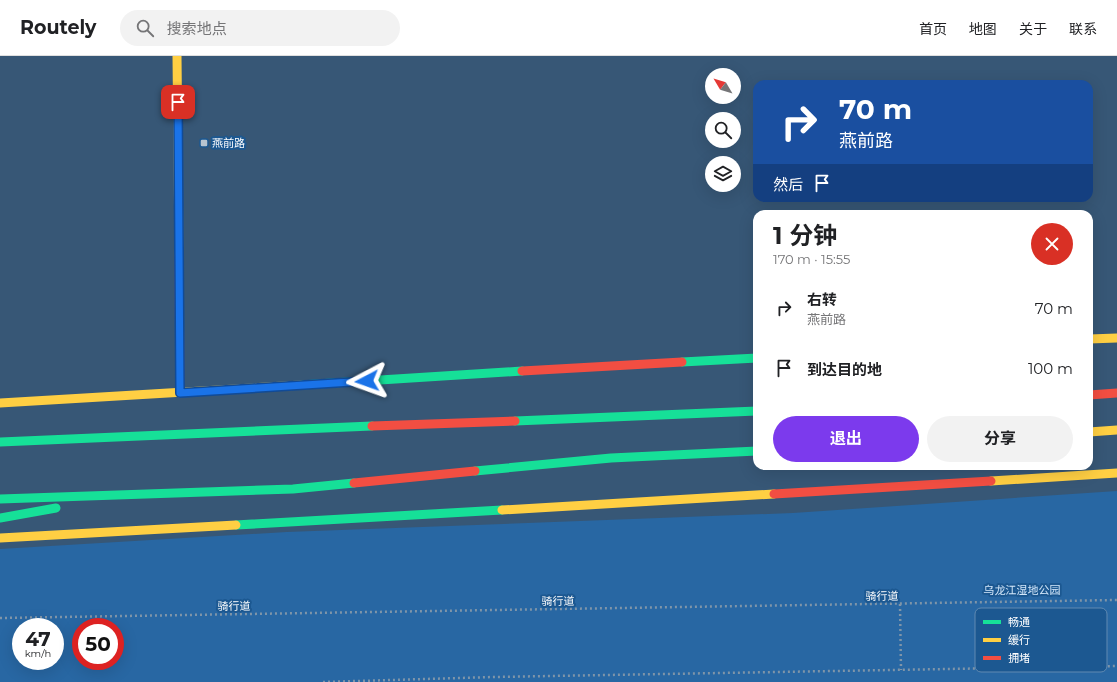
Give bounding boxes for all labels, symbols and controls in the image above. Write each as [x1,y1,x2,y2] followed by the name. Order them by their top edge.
[120,10,400,46] search box
[20,16,96,39] text: Routely
[134,17,156,39] icon: search
[166,19,227,38] text: 搜索地点
[919,20,947,38] text: 首页
[969,20,997,38] text: 地图
[1019,20,1047,38] text: 关于
[1069,20,1097,38] text: 联系
[705,68,741,104] north arrow
[705,68,741,192] map controls
[161,85,195,119] pin
[167,91,189,113] icon: arrive
[839,92,912,126] text: 70 m
[773,96,825,148] icon: right
[705,112,741,148] button: search
[839,130,893,152] text: 燕前路
[212,136,245,150] place label: 燕前路
[199,138,209,148] marker: 燕前路
[705,156,741,192] button: layers
[811,172,833,194] icon: arrive
[773,175,803,194] text: 然后
[773,221,837,250] text: 1 分钟
[1031,223,1073,265] button: close
[773,251,850,267] text: 170 m · 15:55
[807,290,837,309] text: 右转
[773,297,795,319] icon: right
[1035,299,1073,318] text: 70 m
[807,311,846,327] text: 燕前路
[773,357,795,379] icon: arrive
[1028,359,1073,378] text: 100 m
[346,360,388,402] position arrow
[807,360,882,379] text: 到达目的地
[773,416,919,462] button: 退出
[927,416,1073,462] button: 分享
[984,583,1061,597] park label: 乌龙江湿地公园
[865,589,899,603] street label: 骑行道
[541,594,575,608] street label: 骑行道
[217,599,251,613] street label: 骑行道
[975,608,1107,672] legend
[1008,615,1030,629] text: 畅通
[72,618,124,670] speed limit sign: 50
[25,627,51,651] text: 47
[1008,633,1030,647] text: 缓行
[25,647,51,660] text: km/h
[1008,651,1030,665] text: 拥堵

